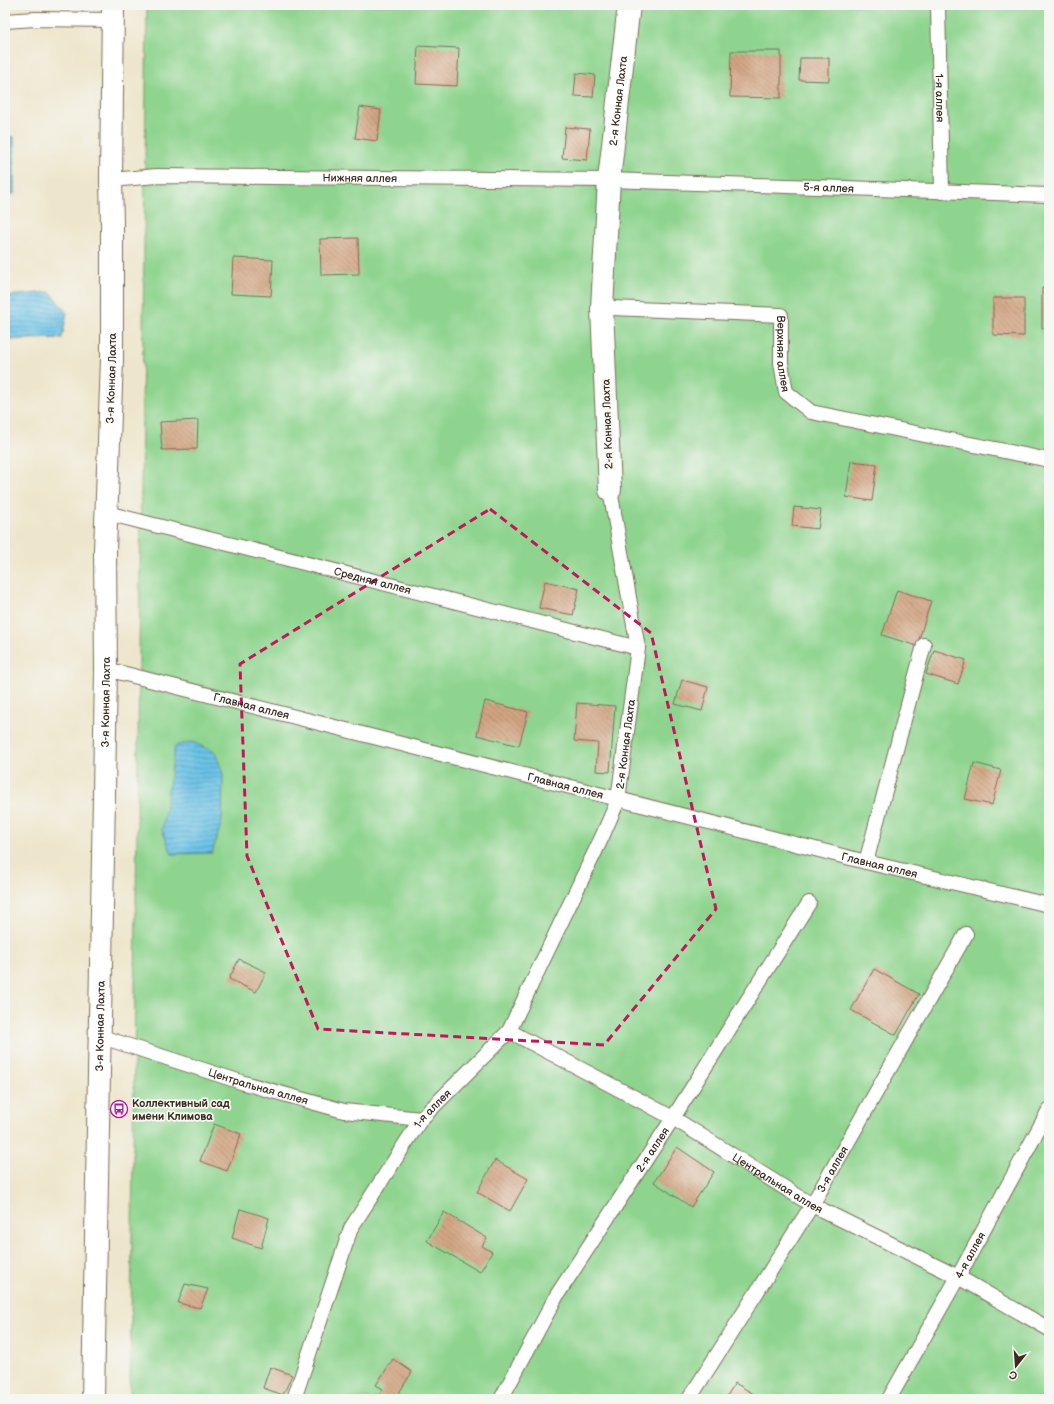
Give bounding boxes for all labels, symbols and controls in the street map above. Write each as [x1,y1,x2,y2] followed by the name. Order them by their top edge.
[607,55,630,147] street label: 2-я Конная Лахта
[932,74,947,122] street label: 1-я аллея
[322,171,397,185] street label: Нижняя аллея
[803,181,854,195] street label: 5-я аллея
[774,315,792,393] street label: Верхняя аллея
[104,332,119,424] street label: 3-я Конная Лахта
[599,378,616,469] street label: 2-я Конная Лахта
[332,565,412,597] street label: Средняя аллея
[99,656,113,748] street label: 3-я Конная Лахта
[212,691,291,722] street label: Главная аллея
[613,698,638,790] street label: 2-я Конная Лахта
[526,770,605,802] street label: Главная аллея
[840,850,919,881] street label: Главная аллея
[93,980,108,1072] street label: 3-я Конная Лахта
[206,1066,309,1108] street label: Центральная аллея
[411,1087,454,1130] street label: 1-я аллея
[132,1097,230,1123] place label: Коллективный сад имени Климова
[109,1099,129,1119] bus stop icon: Коллективный сад имени Климова
[633,1125,672,1175] street label: 2-я аллея
[815,1144,851,1195] street label: 3-я аллея
[730,1151,825,1216] street label: Центральная аллея
[952,1230,988,1281] street label: 4-я аллея
[996,1346,1036,1386] north arrow
[1007,1368,1019,1382] text: С

